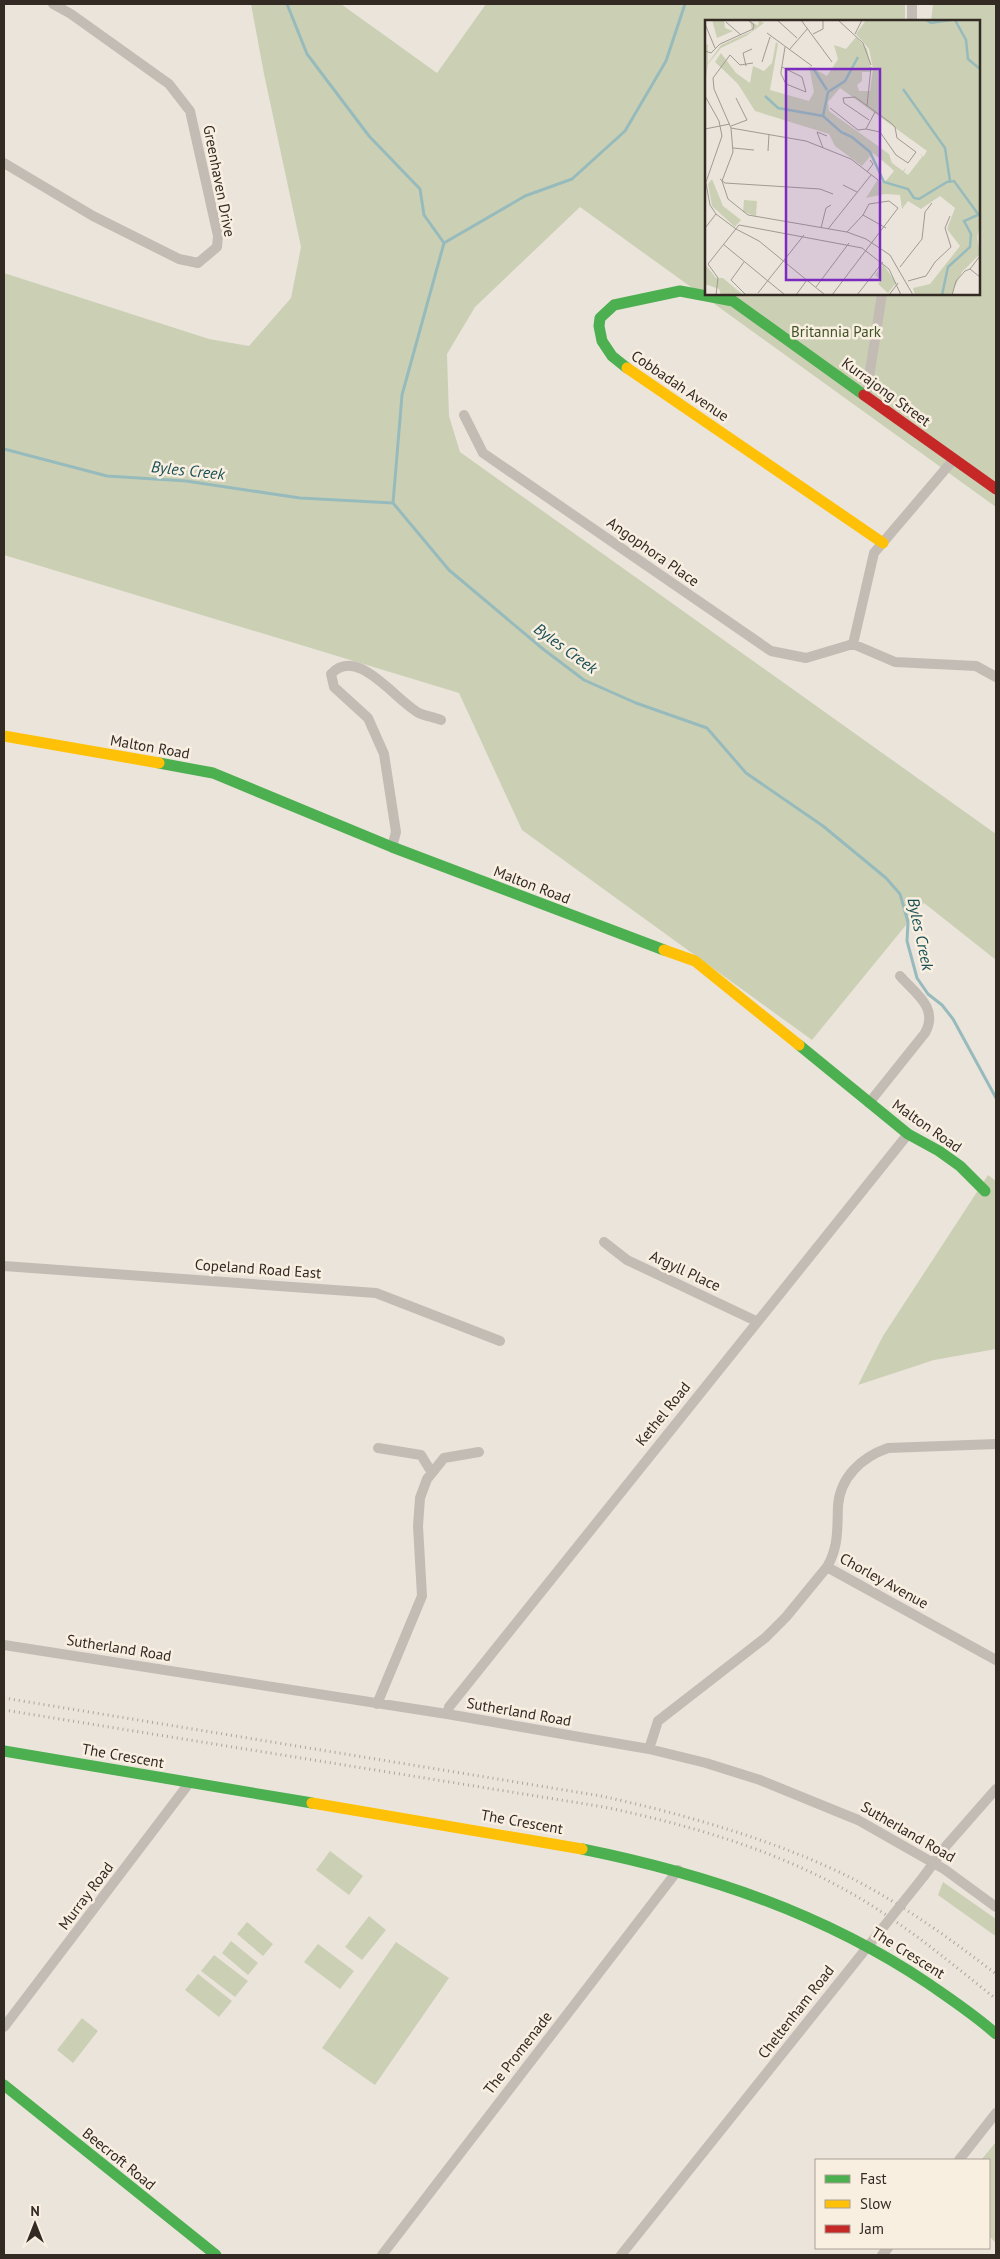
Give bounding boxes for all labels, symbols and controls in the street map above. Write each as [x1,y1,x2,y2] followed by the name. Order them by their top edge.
[705,20,980,295] inset map
[199,123,240,239] street label: Greenhaven Drive
[791,322,882,341] park label: Britannia Park
[628,346,733,425] street label: Cobbadah Avenue
[838,353,934,430] street label: Kurrajong Street
[150,456,227,484] water label: Byles Creek
[604,513,703,590] street label: Angophora Place
[530,618,602,678] water label: Byles Creek
[109,730,191,763] street label: Malton Road
[491,861,573,908] street label: Malton Road
[904,896,939,973] water label: Byles Creek
[889,1095,966,1156] street label: Malton Road
[647,1246,724,1295] street label: Argyll Place
[194,1255,322,1282] street label: Copeland Road East
[631,1378,694,1450] street label: Kethel Road
[837,1548,932,1613] street label: Chorley Avenue
[65,1630,173,1665] street label: Sutherland Road
[465,1693,573,1730] street label: Sutherland Road
[81,1739,166,1772] street label: The Crescent
[858,1797,959,1866] street label: Sutherland Road
[480,1805,565,1838] street label: The Crescent
[54,1858,117,1933] street label: Murray Road
[868,1923,948,1983] street label: The Crescent
[753,1961,838,2062] street label: Cheltenham Road
[479,2007,556,2098] street label: The Promenade
[79,2123,160,2194] street label: Beecroft Road
[815,2159,990,2249] legend
[860,2169,887,2188] text: Fast
[860,2194,891,2213] text: Slow
[10,2199,60,2249] north arrow
[30,2202,40,2220] text: N
[859,2219,884,2238] text: Jam

